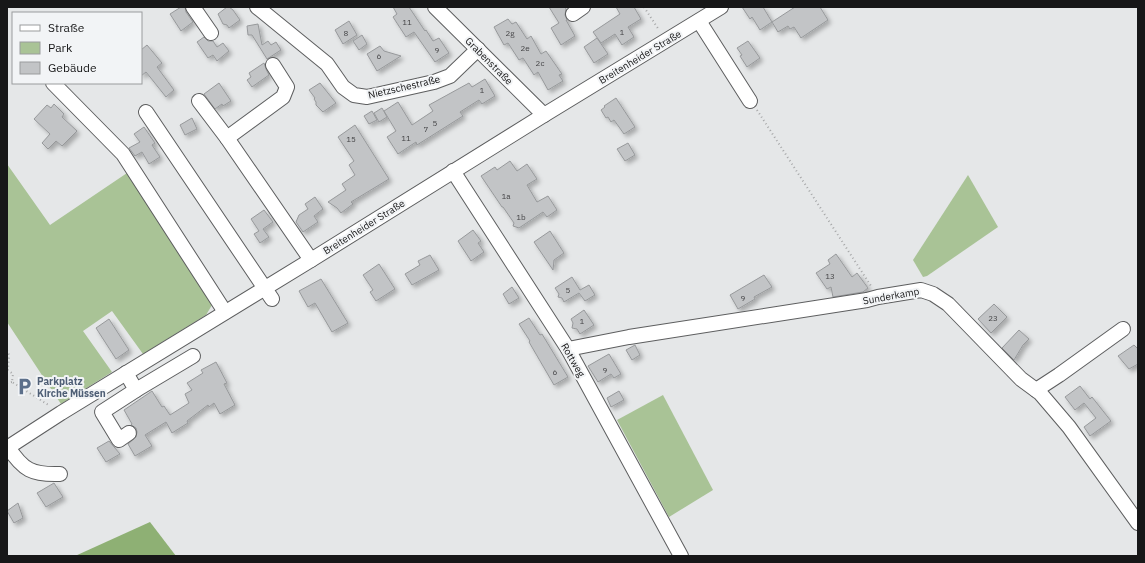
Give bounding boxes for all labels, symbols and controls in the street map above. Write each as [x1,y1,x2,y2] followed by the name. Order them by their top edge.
[12,12,142,84] legend
[402,17,412,27] house number: 11
[48,20,85,35] text: Straße
[596,27,684,87] street label: Breitenheider Straße
[620,27,625,37] house number: 1
[344,28,349,38] house number: 8
[505,28,515,38] house number: 2g
[462,34,516,88] street label: Grabenstraße
[48,40,73,55] text: Park
[520,43,530,53] house number: 2e
[435,45,440,55] house number: 9
[377,51,382,61] house number: 6
[536,58,544,68] house number: 2c
[48,60,97,75] text: Gebäude
[367,72,442,102] street label: Nietzschestraße
[480,85,485,95] house number: 1
[433,118,438,128] house number: 5
[424,124,429,134] house number: 7
[401,133,411,143] house number: 11
[346,134,356,144] house number: 15
[501,191,511,201] house number: 1a
[321,196,408,257] street label: Breitenheider Straße
[516,212,526,222] house number: 1b
[825,271,835,281] house number: 13
[566,285,571,295] house number: 5
[862,285,920,307] street label: Sunderkamp
[741,293,746,303] house number: 9
[988,313,998,323] house number: 23
[580,316,585,326] house number: 1
[558,341,588,380] street label: Rottweg
[603,365,608,375] house number: 9
[553,367,558,377] house number: 6
[37,375,106,400] place label: Parkplatz Kirche Müssen
[14,377,34,397] parking icon: Parkplatz Kirche Müssen

